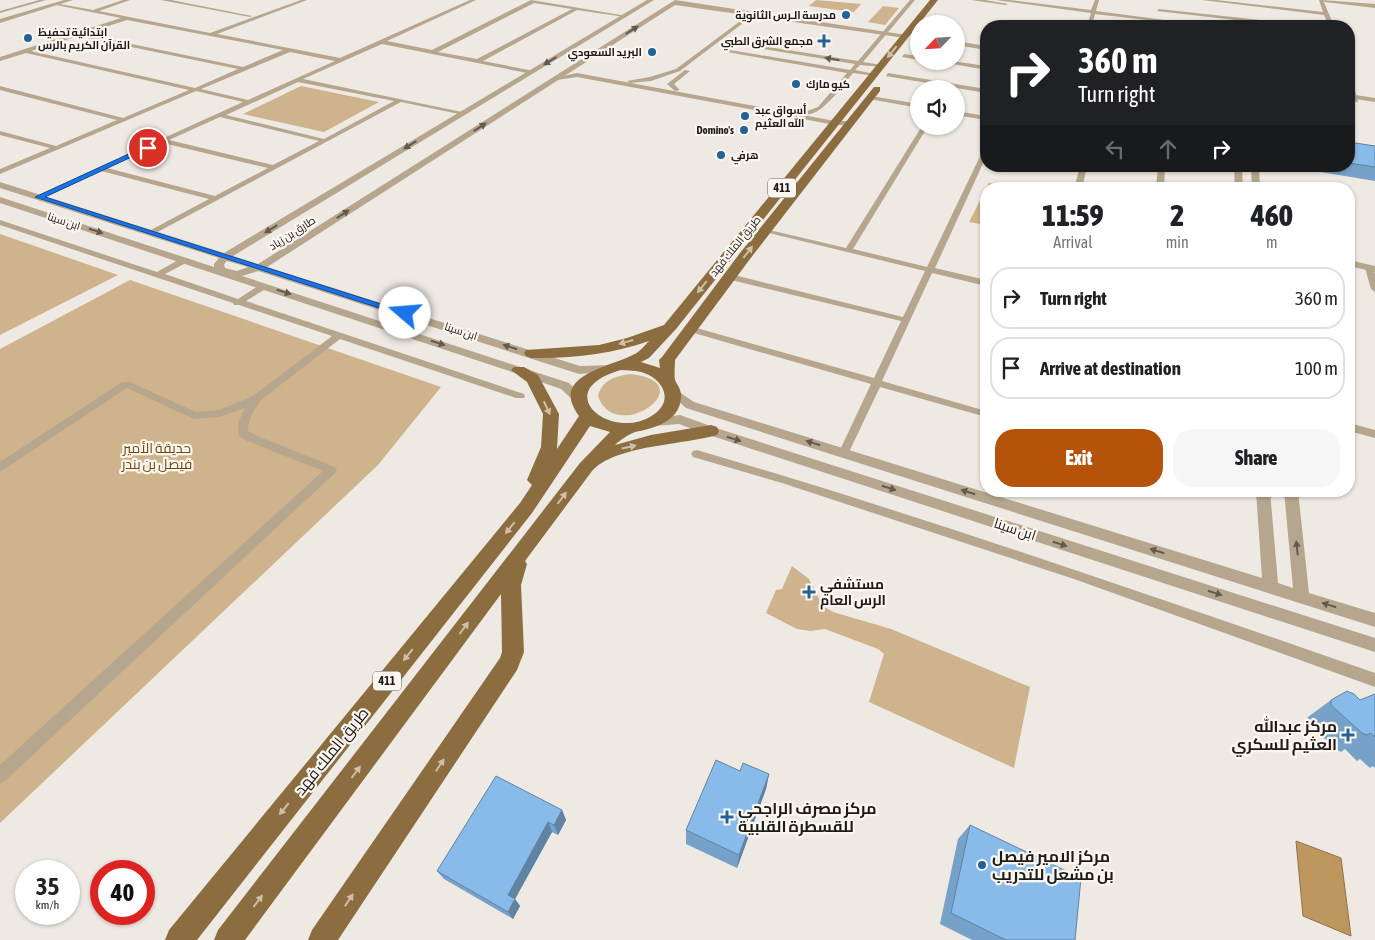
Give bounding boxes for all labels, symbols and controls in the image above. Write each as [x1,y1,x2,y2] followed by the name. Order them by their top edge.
[735,9,836,23] place label: مدرسة الـرس الثانوية
[840,9,852,21] marker: مدرسة الـرس الثانوية
[910,15,965,70] north arrow
[910,15,965,135] map controls
[38,26,130,53] place label: ابتدائية تحفيظ القرآن الكريم بالرس
[625,26,638,35] one-way arrow
[22,32,34,44] marker: ابتدائية تحفيظ القرآن الكريم بالرس
[817,34,831,48] marker: مجمع الشرق الطبي
[721,35,813,51] place label: مجمع الشرق الطبي
[995,40,1060,105] icon: right
[1078,40,1157,80] text: 360 m
[887,45,898,58] one-way arrow
[568,46,642,62] place label: البريد السعودي
[646,46,658,58] marker: البريد السعودي
[824,54,840,62] one-way arrow
[543,57,556,66] one-way arrow
[790,78,802,90] marker: كيو مارك
[806,78,850,92] place label: كيو مارك
[910,80,965,135] button: sound
[1078,81,1155,107] text: Turn right
[755,103,807,131] place label: أسواق عبد الله العثيم
[739,110,751,122] marker: أسواق عبد الله العثيم
[473,122,487,132] one-way arrow
[696,124,734,136] place label: Domino's
[738,124,750,136] marker: Domino's
[127,127,169,169] pin
[134,134,162,162] icon: arrive
[1101,135,1129,163] icon: left
[1154,135,1182,163] icon: ahead
[1207,135,1235,163] icon: right
[404,141,417,150] one-way arrow
[715,149,727,161] marker: هرفي
[731,149,759,165] place label: هرفي
[768,178,796,198] road number: 411
[1042,198,1104,232] text: 11:59
[1170,198,1184,232] text: 2
[1251,198,1293,232] text: 460
[46,210,82,233] street label: ابن سينا
[336,210,349,219] one-way arrow
[267,214,318,253] street label: طارق بن زياد
[707,214,764,279] street label: طريق الملك فهد
[265,224,278,233] one-way arrow
[89,228,104,235] one-way arrow
[1053,233,1092,251] text: Arrival
[1166,233,1189,251] text: min
[1266,233,1278,251] text: m
[743,246,754,259] one-way arrow
[697,280,708,293] one-way arrow
[997,284,1025,312] icon: right
[378,286,430,338] position arrow
[1040,287,1107,309] text: Turn right
[1295,287,1338,309] text: 360 m
[277,289,292,297] one-way arrow
[443,320,479,343] street label: ابن سينا
[618,339,633,347] one-way arrow
[431,340,446,347] one-way arrow
[503,342,518,350] one-way arrow
[997,354,1025,382] icon: arrive
[1040,357,1181,379] text: Arrive at destination
[1295,357,1338,379] text: 100 m
[544,401,552,415] one-way arrow
[995,429,1163,487] button: Exit
[1173,429,1340,487] button: Share
[727,435,742,443] one-way arrow
[806,438,821,446] one-way arrow
[121,440,192,472] park label: حديقة الأمير فيصل بن بندر
[622,443,638,451] one-way arrow
[882,485,897,493] one-way arrow
[961,487,976,495] one-way arrow
[557,491,567,505] one-way arrow
[992,515,1038,543] street label: ابن سينا
[505,521,515,535] one-way arrow
[1053,540,1068,548] one-way arrow
[1293,540,1301,556] one-way arrow
[1149,547,1164,554] one-way arrow
[820,576,886,610] place label: مستشفي الرس العام
[802,585,816,599] marker: مستشفي الرس العام
[1208,590,1223,598] one-way arrow
[1321,601,1336,608] one-way arrow
[459,621,469,635] one-way arrow
[403,648,414,661] one-way arrow
[373,671,401,690] road number: 411
[290,704,373,800] street label: طريق الملك فهد
[1232,715,1337,757] place label: مركز عبدالله العثيم للسكري
[1341,728,1355,742] marker: مركز عبدالله العثيم للسكري
[435,758,445,772] one-way arrow
[350,765,361,778] one-way arrow
[738,799,877,836] place label: مركز مصرف الراجحي للقسطرة القلبية
[279,802,290,815] one-way arrow
[720,810,734,824] marker: مركز مصرف الراجحي للقسطرة القلبية
[992,847,1114,884] place label: مركز الامير فيصل بن مشعل للتدريب
[976,859,988,871] marker: مركز الامير فيصل بن مشعل للتدريب
[90,860,155,925] speed limit sign: 40
[36,872,59,900] text: 35
[344,893,354,906] one-way arrow
[252,895,263,908] one-way arrow
[36,898,59,912] text: km/h

